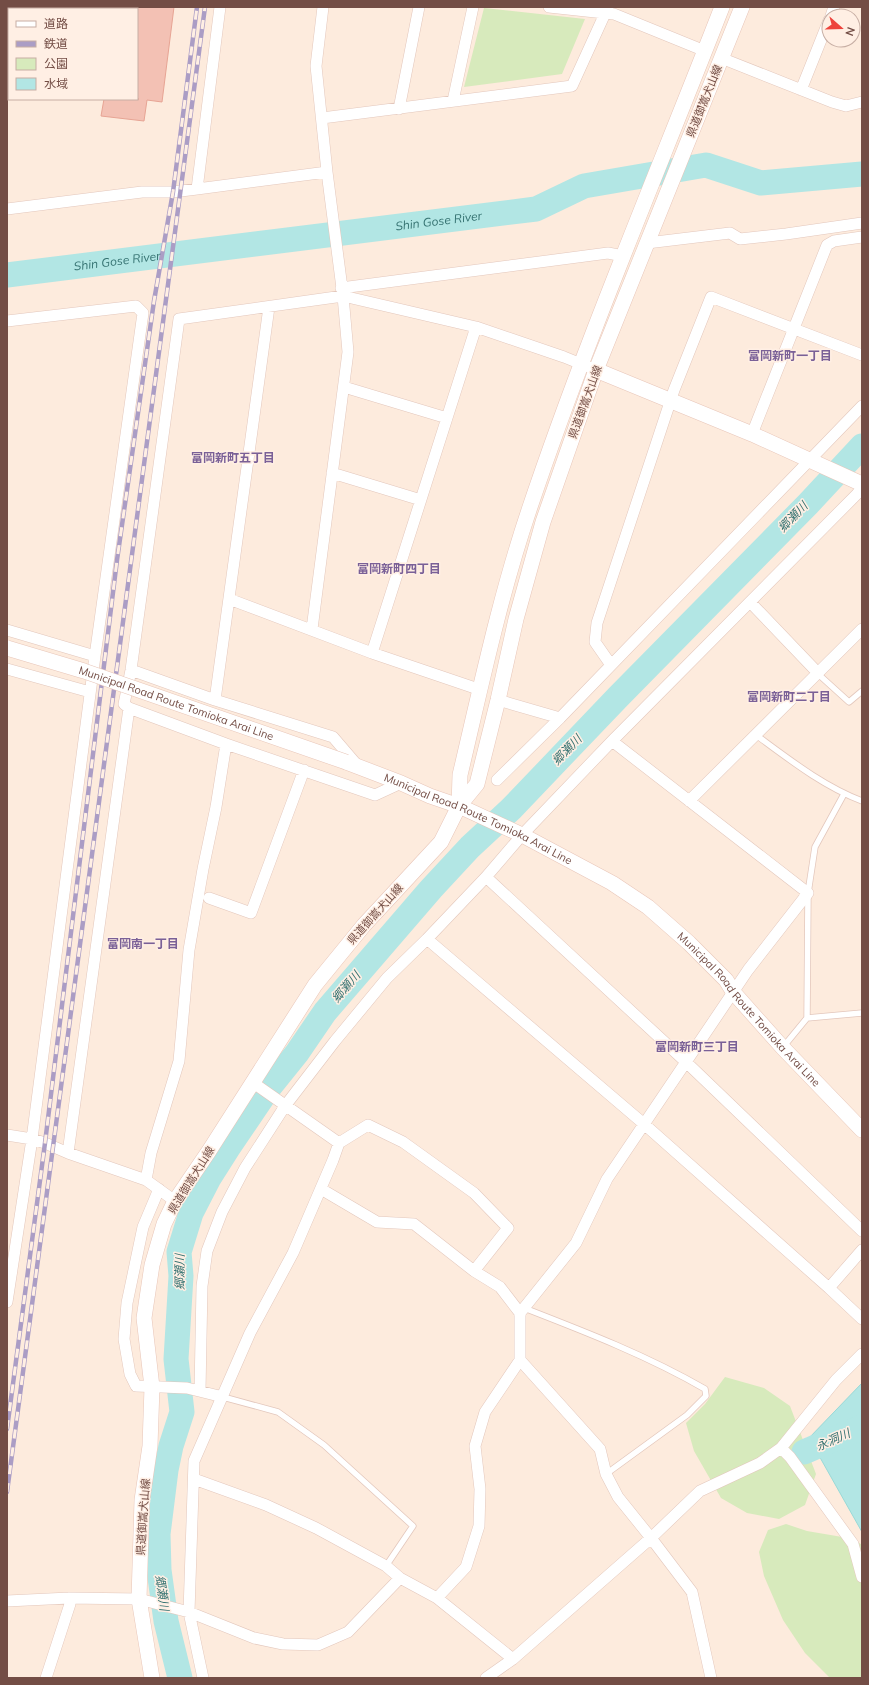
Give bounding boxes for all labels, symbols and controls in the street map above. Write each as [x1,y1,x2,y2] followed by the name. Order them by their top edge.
[8,8,138,100] legend
[821,8,861,48] north arrow
[44,16,68,31] text: 道路
[842,25,858,38] text: N
[44,36,68,51] text: 鉄道
[44,56,68,71] text: 公園
[683,63,725,139] street label: 県道御嵩犬山線
[44,76,68,91] text: 水域
[394,208,483,233] water label: Shin Gose River
[73,248,162,274] water label: Shin Gose River
[748,348,832,363] district label: 富岡新町一丁目
[565,363,605,441] street label: 県道御嵩犬山線
[191,450,275,465] district label: 富岡新町五丁目
[775,497,812,535] water label: 郷瀬川
[357,561,441,576] district label: 富岡新町四丁目
[77,663,276,743] street label: Municipal Road Route Tomioka Arai Line
[747,689,831,704] district label: 富岡新町二丁目
[549,730,586,768] water label: 郷瀬川
[382,770,575,868] street label: Municipal Road Route Tomioka Arai Line
[344,881,406,947] street label: 県道御嵩犬山線
[674,929,823,1090] street label: Municipal Road Route Tomioka Arai Line
[107,936,179,951] district label: 富岡南一丁目
[328,967,364,1005] water label: 郷瀬川
[655,1039,739,1054] district label: 富岡新町三丁目
[165,1144,217,1216] street label: 県道御嵩犬山線
[172,1252,187,1290] water label: 郷瀬川
[813,1425,854,1454] water label: 永洞川
[133,1478,153,1556] street label: 県道御嵩犬山線
[153,1574,173,1614] water label: 郷瀬川

